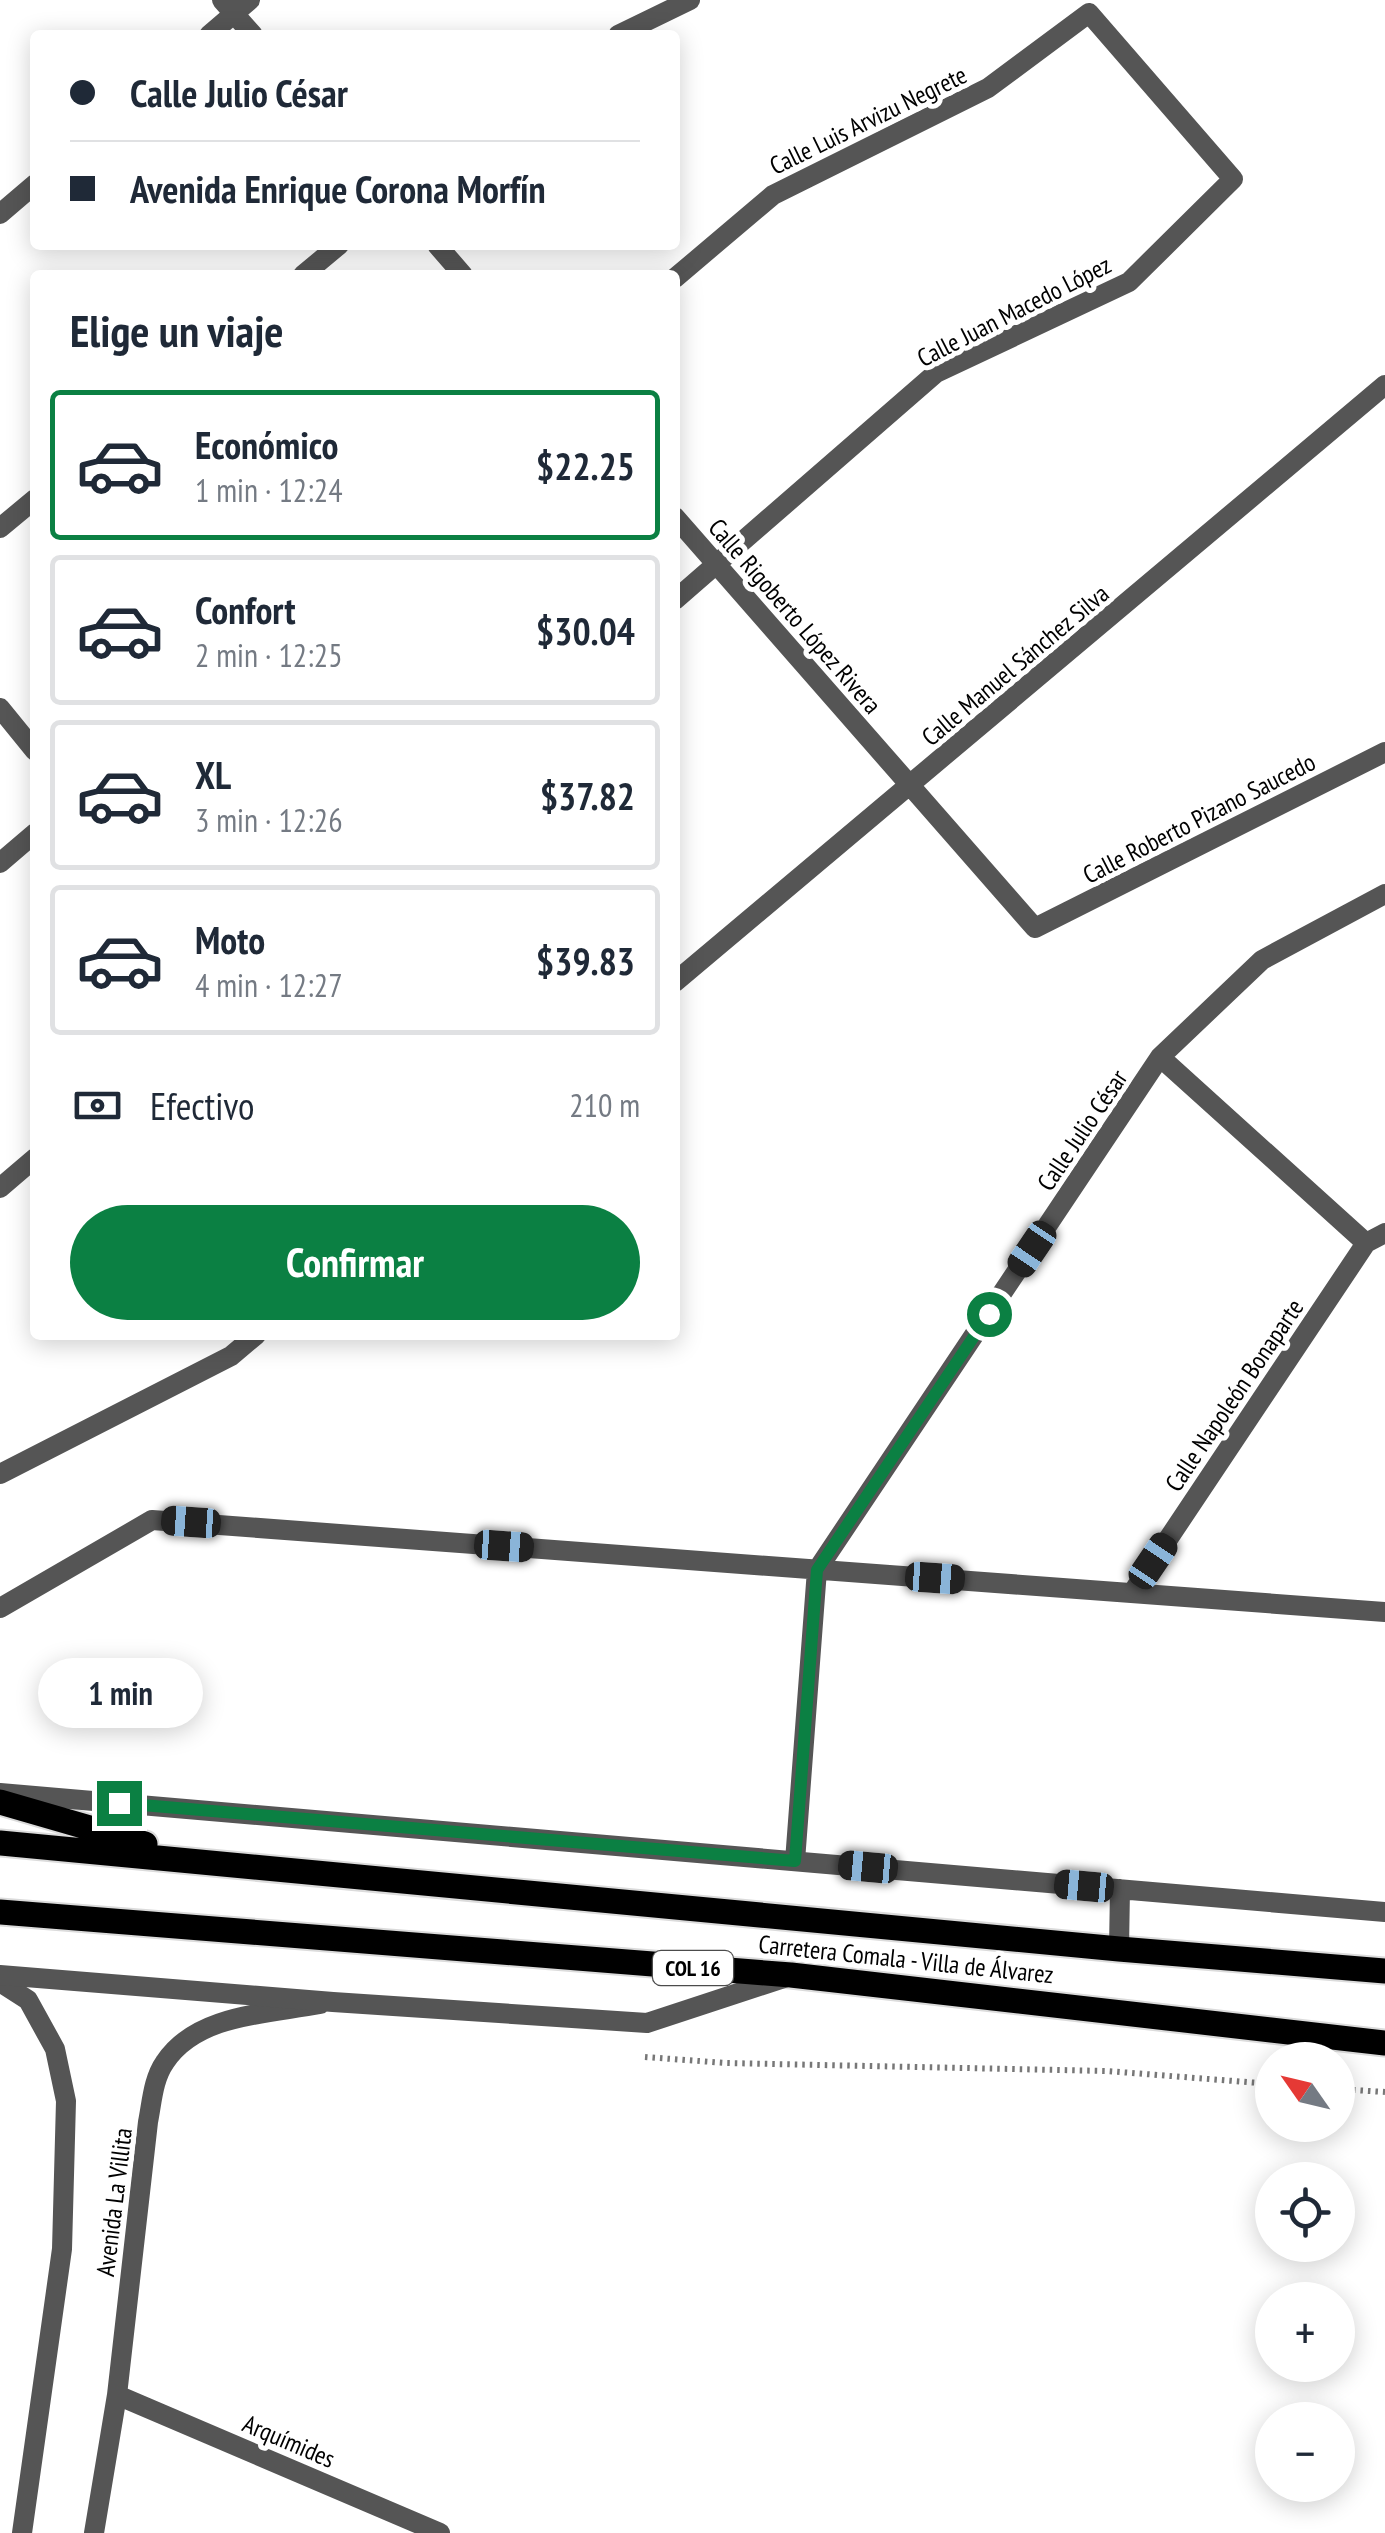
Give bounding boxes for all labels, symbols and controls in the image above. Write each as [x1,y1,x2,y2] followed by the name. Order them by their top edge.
[764,58,972,182] street label: Calle Luis Arvizu Negrete
[130,68,348,117] text: Calle Julio César
[130,164,546,213] text: Avenida Enrique Corona Morfín
[912,248,1116,374] street label: Calle Juan Macedo López
[70,301,284,359] text: Elige un viaje
[75,420,165,510] icon: car
[195,420,339,469] text: Económico
[536,441,635,490] text: $22.25
[195,469,343,511] text: 1 min · 12:24
[702,512,888,720] street label: Calle Rigoberto López Rivera
[915,577,1115,753] street label: Calle Manuel Sánchez Silva
[75,585,165,675] icon: car
[195,585,295,634] text: Confort
[536,606,635,655] text: $30.04
[195,634,343,676] text: 2 min · 12:25
[1078,746,1320,890] street label: Calle Roberto Pizano Saucedo
[75,750,165,840] icon: car
[195,750,231,799] text: XL
[540,771,635,820] text: $37.82
[195,799,343,841] text: 3 min · 12:26
[75,915,165,1005] icon: car
[195,915,265,964] text: Moto
[536,936,635,985] text: $39.83
[195,964,343,1006] text: 4 min · 12:27
[1030,1063,1134,1197] street label: Calle Julio César
[70,1078,125,1133] icon: cash
[150,1081,255,1130] text: Efectivo
[569,1084,640,1126] text: 210 m
[70,1205,640,1320] button: Confirmar
[1003,1216,1061,1282] car
[967,1292,1012,1337] route start
[1158,1293,1310,1497] street label: Calle Napoleón Bonaparte
[160,1505,222,1539] car
[1124,1528,1182,1594] car
[473,1529,535,1563] car
[904,1561,966,1595] car
[36,1658,202,1728] callout: 1 min
[88,1672,153,1714] text: 1 min
[97,1781,142,1826] route end
[837,1849,899,1885] car
[1053,1868,1115,1904] car
[757,1928,1055,1990] street label: Carretera Comala - Villa de Álvarez
[653,1951,733,1985] road number: COL 16
[1255,2042,1355,2142] north arrow
[1255,2042,1355,2502] map controls
[89,2126,139,2278] street label: Avenida La Villita
[1255,2162,1355,2262] button: locate
[1255,2282,1355,2382] button: +
[1255,2402,1355,2502] button: −
[238,2407,340,2475] street label: Arquímides

